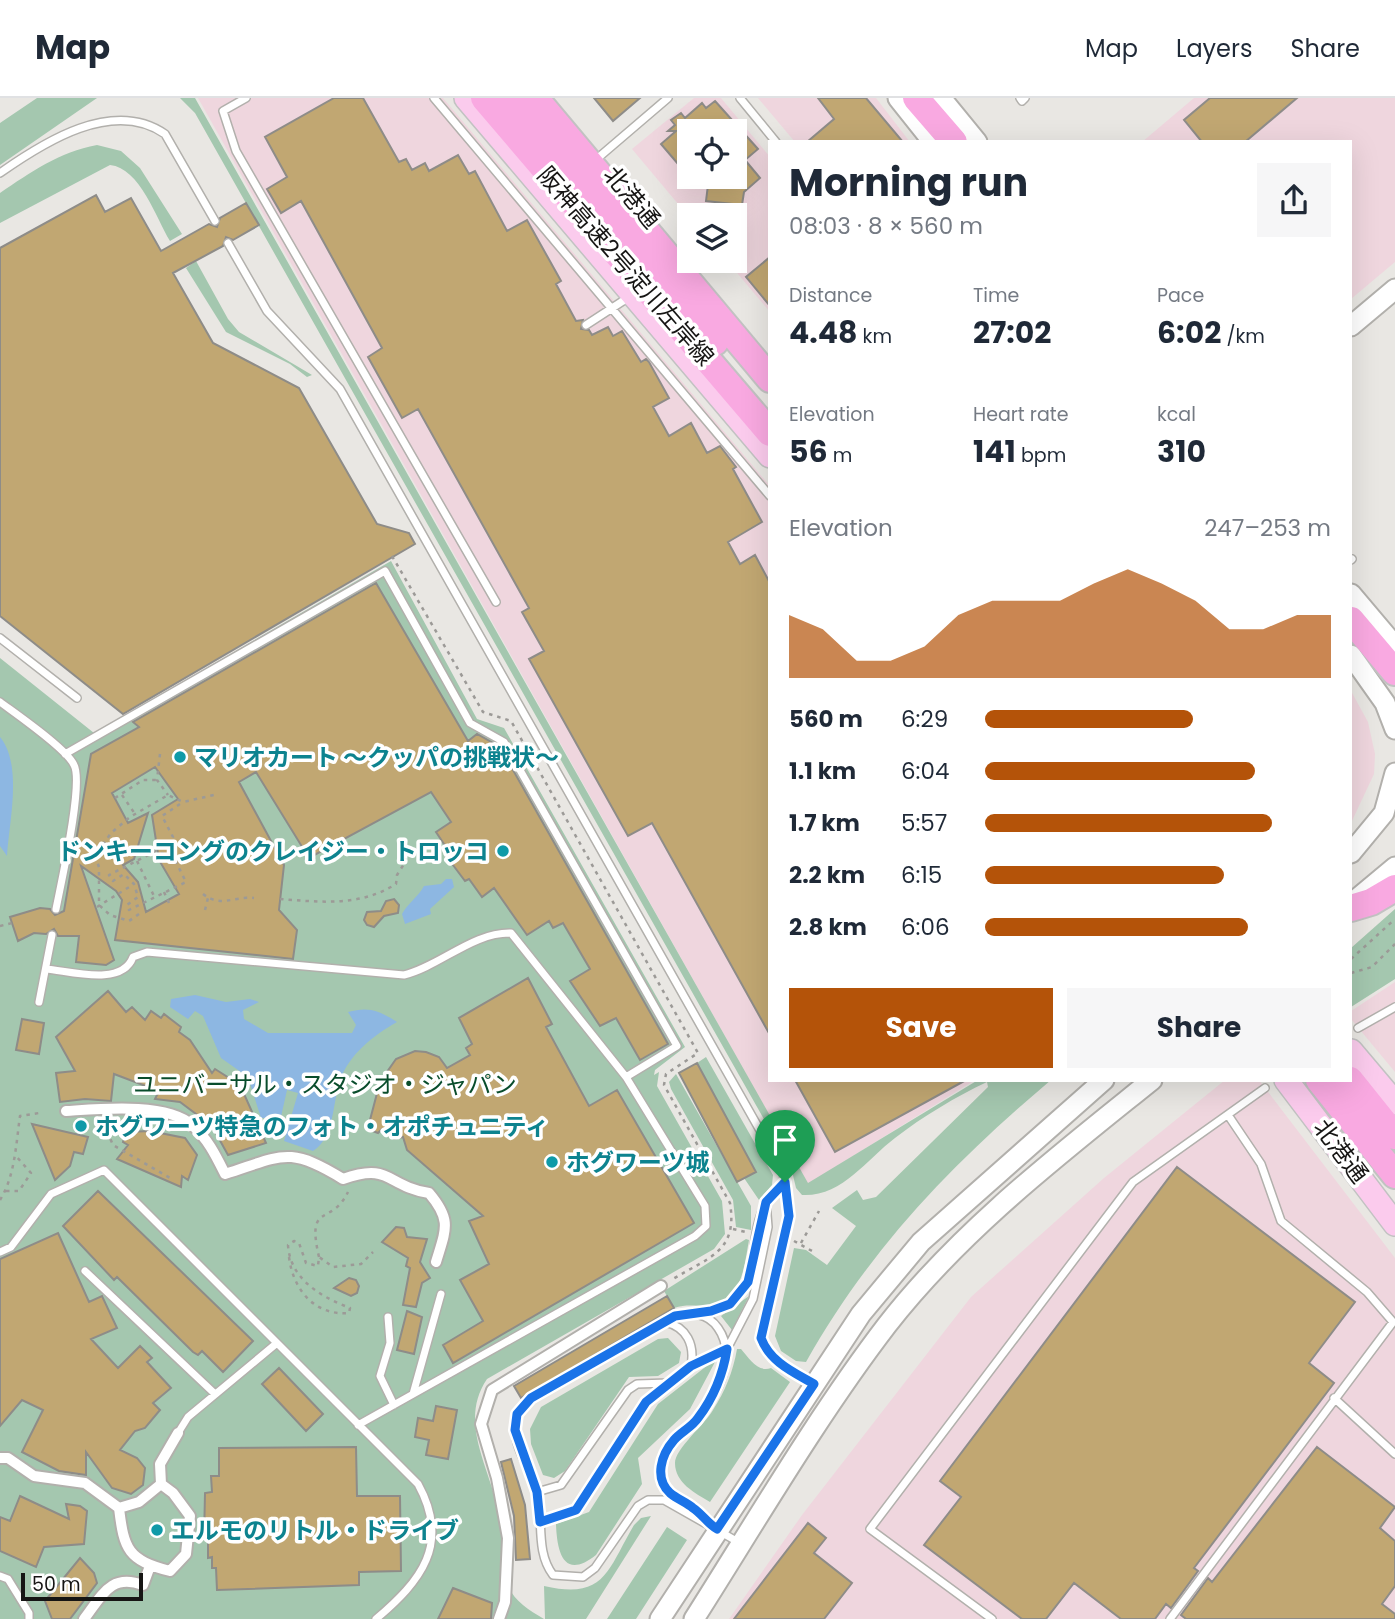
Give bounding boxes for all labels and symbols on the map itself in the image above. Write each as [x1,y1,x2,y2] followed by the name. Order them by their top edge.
[530,159,722,373] street label: 阪神高速2号淀川左岸線
[596,159,668,235] street label: 北港通
[194,741,559,774] place label: マリオカート ～クッパの挑戦状～
[172,749,188,765] marker: マリオカート ～クッパの挑戦状～
[57,835,489,868] place label: ドンキーコングのクレイジー・トロッコ
[495,843,511,859] marker: ドンキーコングのクレイジー・トロッコ
[133,1068,517,1101] park label: ユニバーサル・スタジオ・ジャパン
[95,1110,549,1143] place label: ホグワーツ特急のフォト・オポチュニティ
[755,1110,815,1182] pin
[1306,1112,1376,1190] street label: 北港通
[73,1118,89,1134] marker: ホグワーツ特急のフォト・オポチュニティ
[566,1146,710,1179] place label: ホグワーツ城
[544,1154,560,1170] marker: ホグワーツ城
[171,1514,459,1547] place label: エルモのリトル・ドライブ
[149,1522,165,1538] marker: エルモのリトル・ドライブ
[21,1570,144,1602] scale bar

